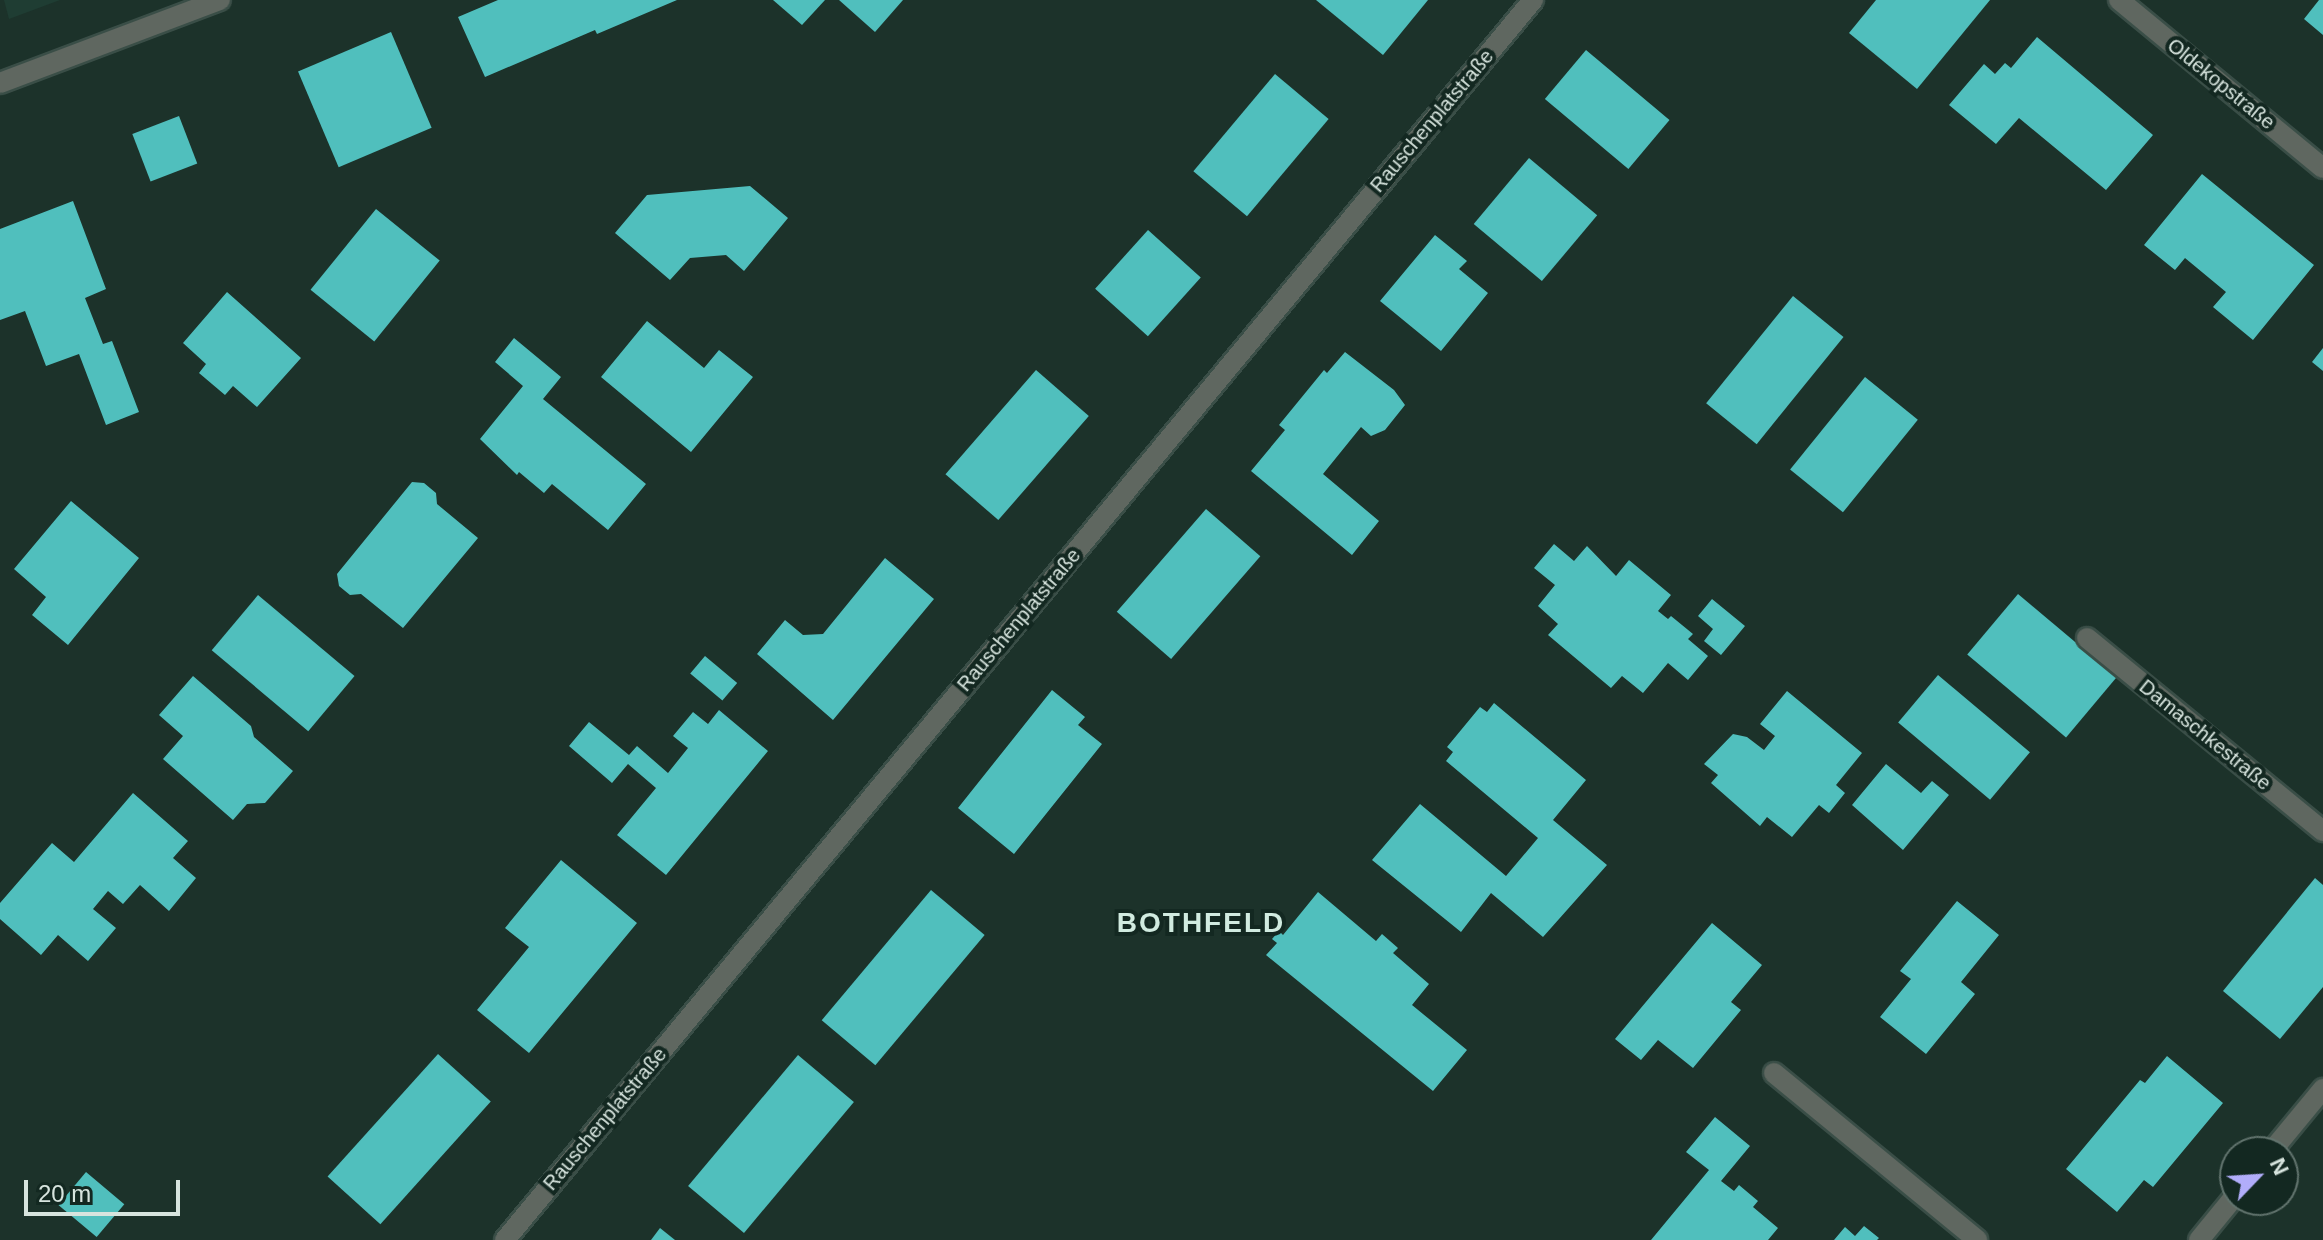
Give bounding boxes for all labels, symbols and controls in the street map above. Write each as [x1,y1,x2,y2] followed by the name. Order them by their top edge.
[2162,33,2280,135] street label: Oldekopstraße
[1365,45,1499,197] street label: Rauschenplatstraße
[952,544,1086,696] street label: Rauschenplatstraße
[2134,675,2276,795] street label: Damaschkestraße
[1117,906,1285,940] district label: BOTHFELD
[538,1043,672,1195] street label: Rauschenplatstraße
[2219,1136,2299,1216] north arrow
[2265,1154,2294,1179] text: N
[28,1164,184,1214] scale bar
[38,1180,91,1207] text: 20 m

